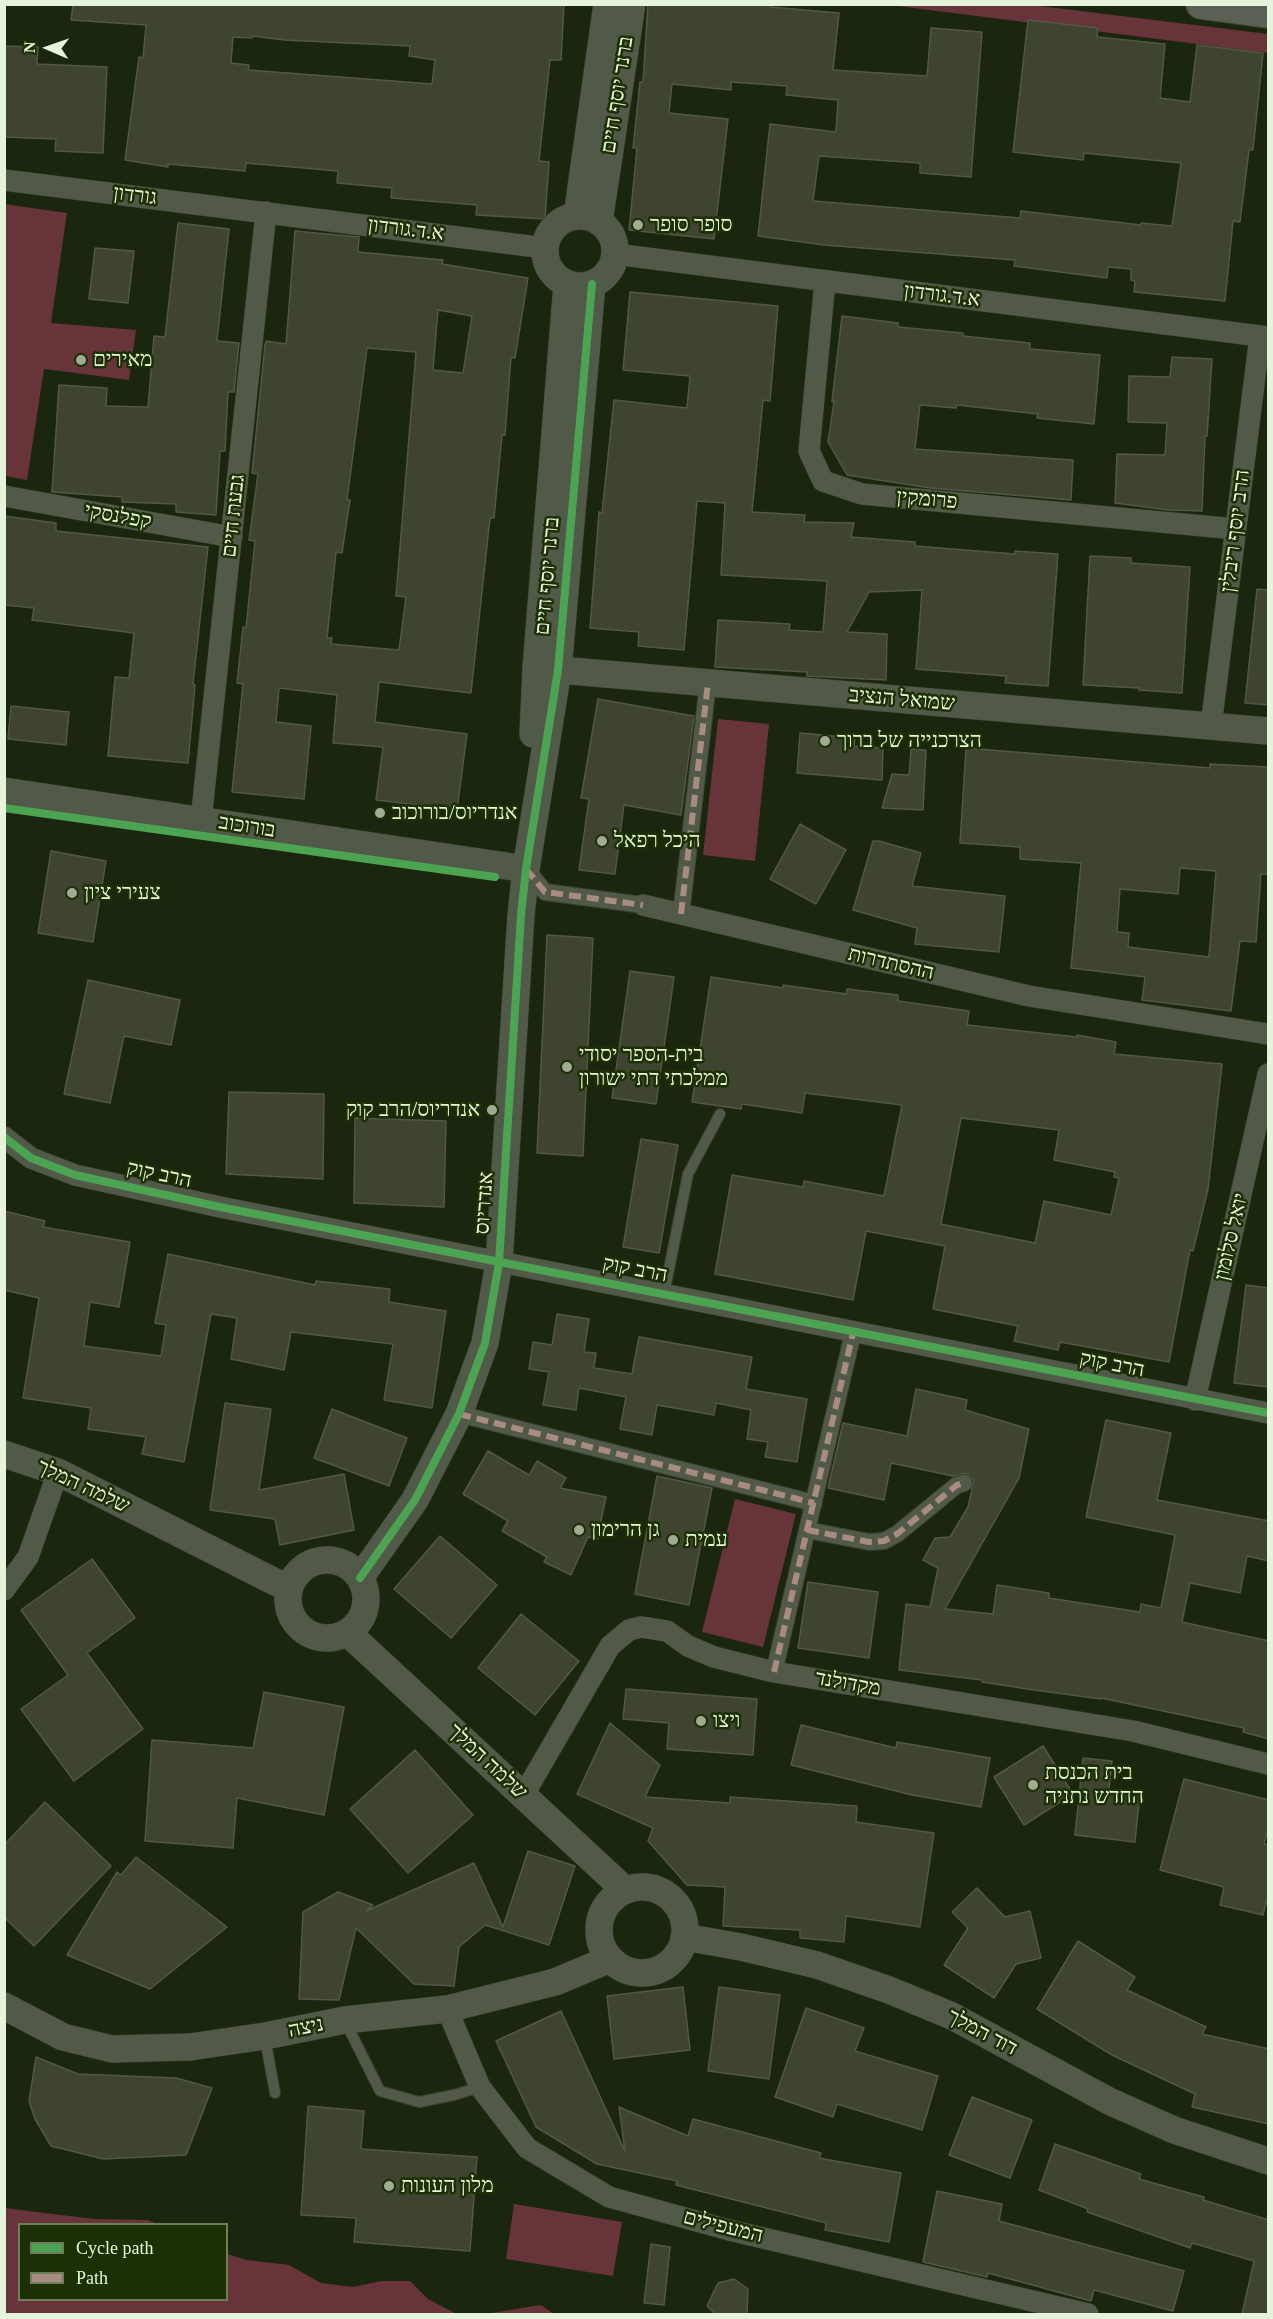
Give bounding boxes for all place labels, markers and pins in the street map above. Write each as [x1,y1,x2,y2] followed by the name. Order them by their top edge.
[650,212,733,238] place label: סופר סופר
[631,218,645,232] marker: סופר סופר
[93,347,152,373] place label: מאירים
[74,353,88,367] marker: מאירים
[837,728,982,754] place label: הצרכנייה של ברוך
[818,734,832,748] marker: הצרכנייה של ברוך
[392,800,517,826] place label: אנדריוס/בורוכוב
[373,806,387,820] marker: אנדריוס/בורוכוב
[614,828,701,854] place label: היכל רפאל
[595,834,609,848] marker: היכל רפאל
[84,880,161,906] place label: צעירי ציון
[65,886,79,900] marker: צעירי ציון
[579,1042,728,1092] place label: בית-הספר יסודי ממלכתי דתי ישורון
[560,1060,574,1074] marker: בית-הספר יסודי ממלכתי דתי ישורון
[346,1097,480,1123] place label: אנדריוס/הרב קוק
[485,1103,499,1117] marker: אנדריוס/הרב קוק
[591,1517,660,1543] place label: גן הרימון
[572,1523,586,1537] marker: גן הרימון
[685,1527,728,1553] place label: עמית
[666,1533,680,1547] marker: עמית
[713,1708,740,1734] place label: ויצו
[694,1714,708,1728] marker: ויצו
[1045,1760,1144,1810] place label: בית הכנסת החדש נתניה
[1026,1778,1040,1792] marker: בית הכנסת החדש נתניה
[401,2173,494,2199] place label: מלון העונות
[382,2179,396,2193] marker: מלון העונות

